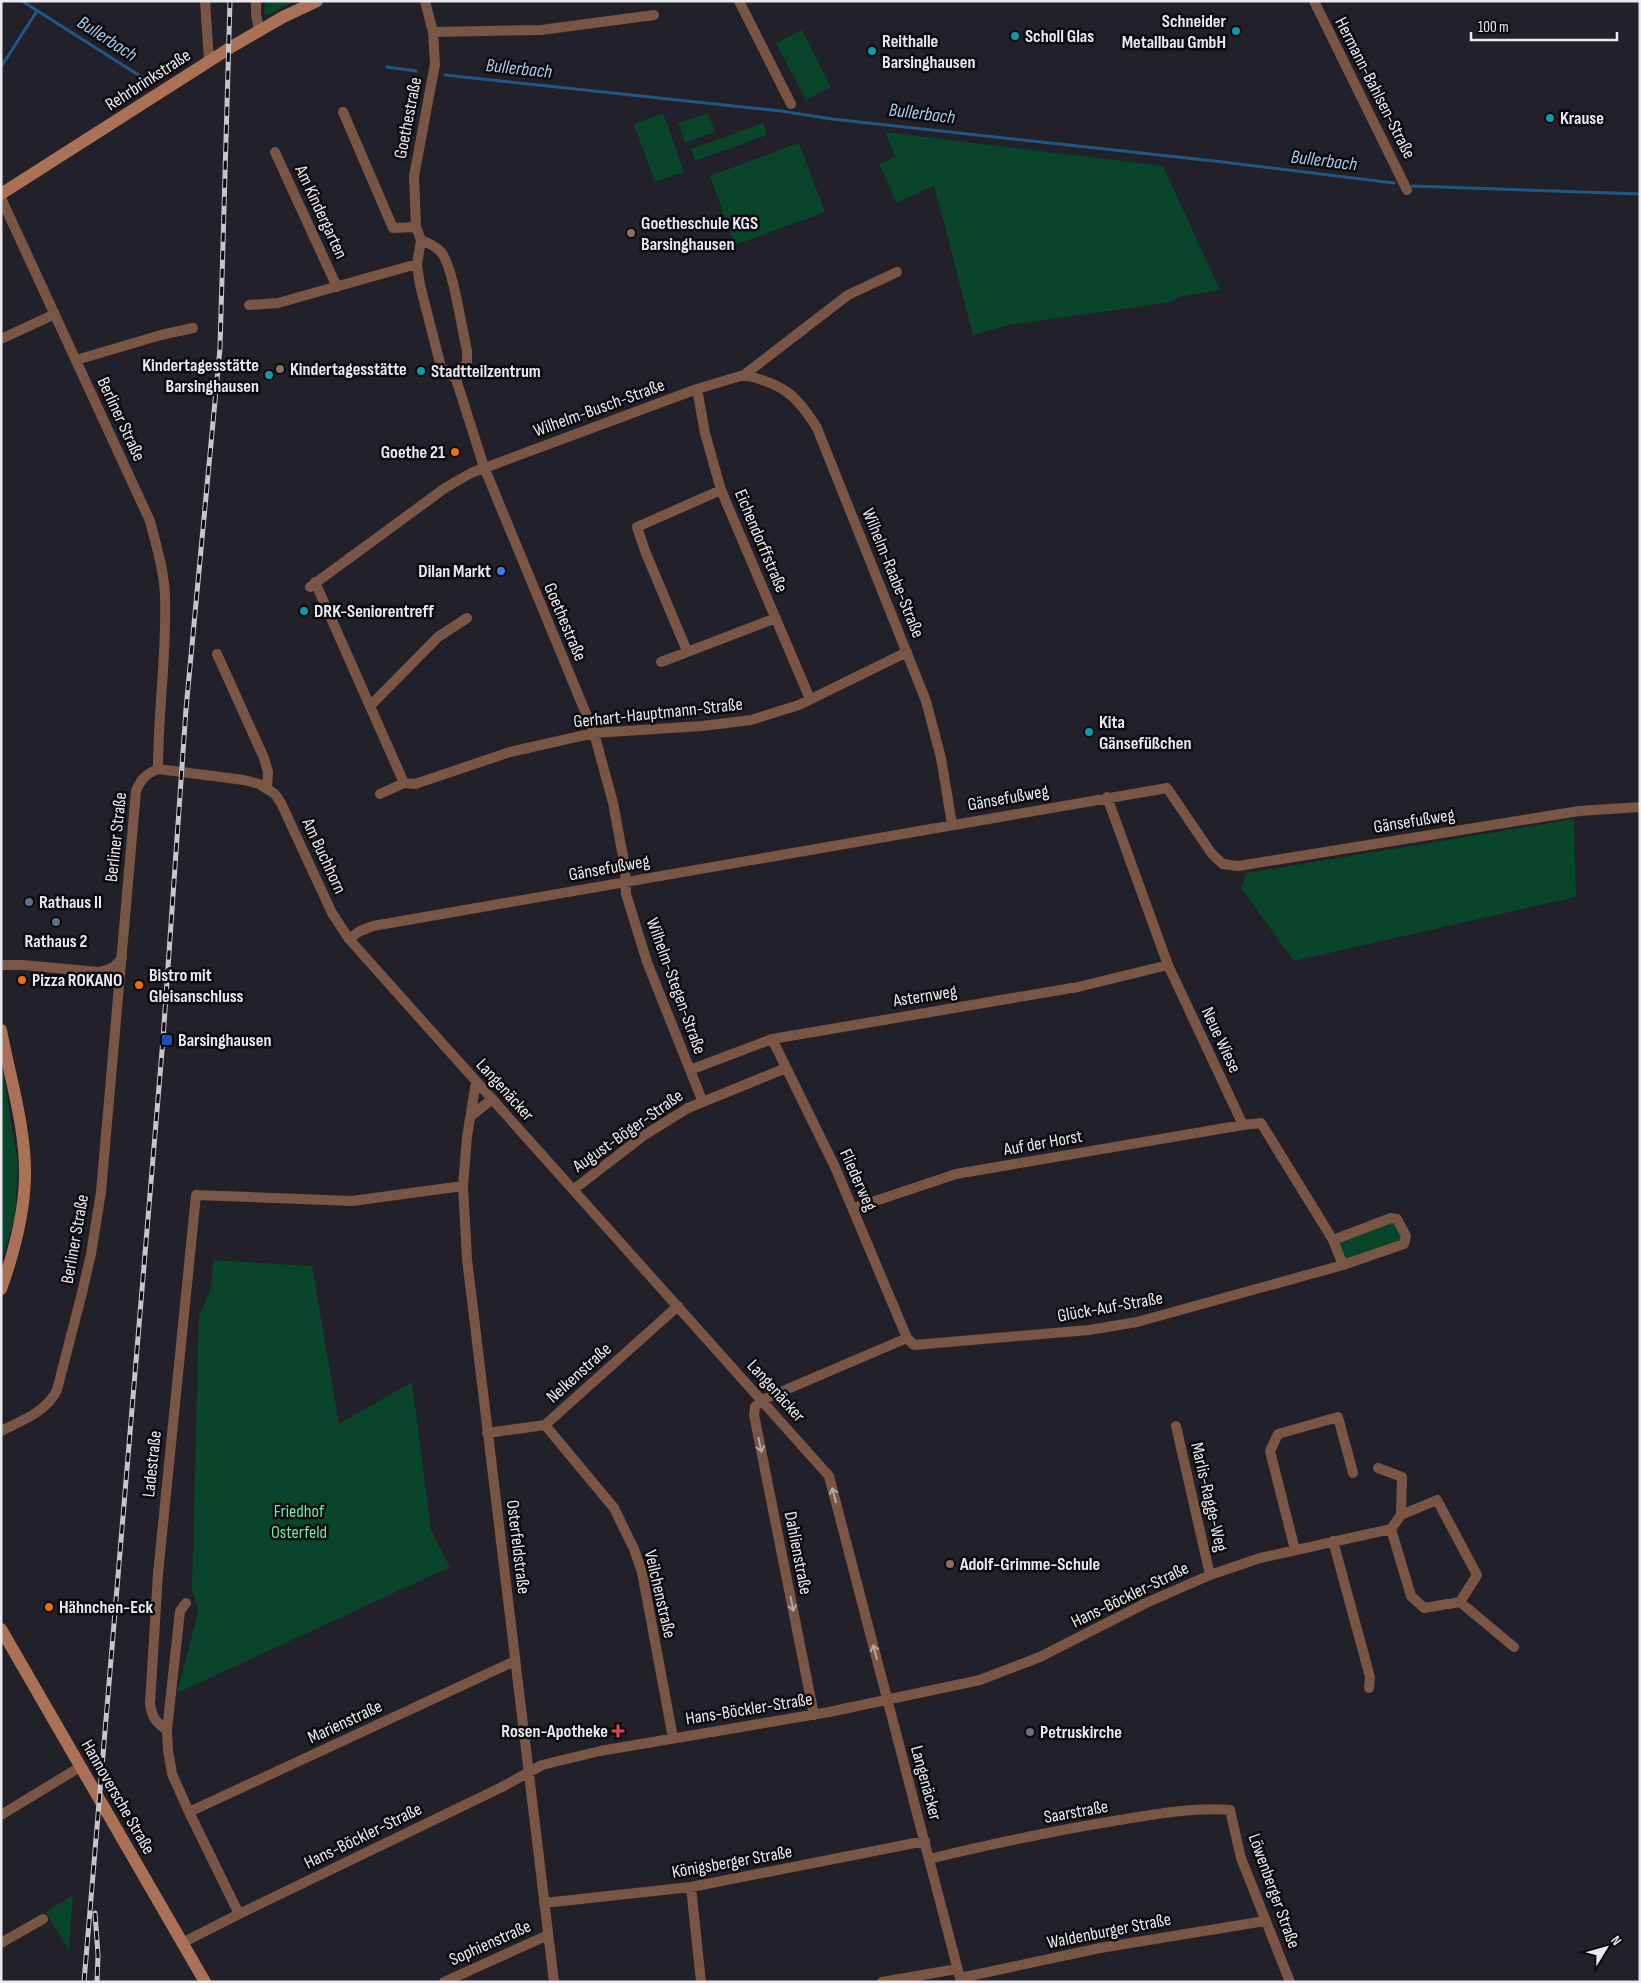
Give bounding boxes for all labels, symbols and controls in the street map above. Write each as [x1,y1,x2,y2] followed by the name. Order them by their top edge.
[1471,10,1617,42] scale bar
[73,11,141,67] water label: Bullerbach
[1122,11,1226,53] place label: Schneider Metallbau GmbH
[1330,14,1420,162] street label: Hermann-Bahlsen-Straße
[1478,18,1509,37] text: 100 m
[1230,25,1242,37] marker: Schneider Metallbau GmbH
[1025,26,1094,47] place label: Scholl Glas
[1009,30,1021,42] marker: Scholl Glas
[882,31,975,73] place label: Reithalle Barsinghausen
[102,45,194,115] street label: Rehrbrinkstraße
[866,45,878,57] marker: Reithalle Barsinghausen
[485,54,553,84] water label: Bullerbach
[390,75,426,161] street label: Goethestraße
[888,99,956,129] water label: Bullerbach
[1560,108,1604,129] place label: Krause
[1544,112,1556,124] marker: Krause
[1290,146,1358,176] water label: Bullerbach
[290,161,352,262] street label: Am Kindergarten
[641,213,758,255] place label: Goetheschule KGS Barsinghausen
[625,227,637,239] marker: Goetheschule KGS Barsinghausen
[142,355,259,397] place label: Kindertagesstätte Barsinghausen
[290,359,407,380] place label: Kindertagesstätte
[431,361,541,382] place label: Stadtteilzentrum
[274,363,286,375] marker: Kindertagesstätte
[415,365,427,377] marker: Stadtteilzentrum
[263,369,275,381] marker: Kindertagesstätte Barsinghausen
[92,374,150,464] street label: Berliner Straße
[531,375,667,441] street label: Wilhelm-Busch-Straße
[381,442,445,463] place label: Goethe 21
[449,446,461,458] marker: Goethe 21
[730,486,792,596] street label: Eichendorffstraße
[857,505,929,641] street label: Wilhelm-Raabe-Straße
[418,561,491,582] place label: Dilan Markt
[495,565,507,577] marker: Dilan Markt
[539,580,591,664] street label: Goethestraße
[314,601,434,622] place label: DRK-Seniorentreff
[298,605,310,617] marker: DRK-Seniorentreff
[572,694,744,732] street label: Gerhart-Hauptmann-Straße
[1099,712,1191,754] place label: Kita Gänsefüßchen
[1083,726,1095,738] marker: Kita Gänsefüßchen
[966,781,1050,815] street label: Gänsefußweg
[101,791,131,883] street label: Berliner Straße
[1372,804,1456,838] street label: Gänsefußweg
[297,814,351,897] street label: Am Buchhorn
[567,851,651,885] street label: Gänsefußweg
[39,892,102,913] place label: Rathaus II
[23,896,35,908] marker: Rathaus II
[642,915,710,1057] street label: Wilhelm-Stegen-Straße
[50,916,62,928] marker: Rathaus 2
[25,931,88,952] place label: Rathaus 2
[149,965,244,1007] place label: Bistro mit Gleisanschluss
[32,970,122,991] place label: Pizza ROKANO
[16,974,28,986] marker: Pizza ROKANO
[133,979,145,991] marker: Bistro mit Gleisanschluss
[891,981,958,1012] street label: Asternweg
[1197,1004,1245,1076] street label: Neue Wiese
[178,1030,271,1051] place label: Barsinghausen
[160,1033,174,1047] marker: Barsinghausen
[472,1055,538,1125] street label: Langenäcker
[568,1085,687,1177] street label: August-Böger-Straße
[1001,1126,1084,1160] street label: Auf der Horst
[835,1146,881,1214] street label: Fliederweg
[57,1193,93,1285] street label: Berliner Straße
[1056,1287,1164,1327] street label: Glück-Auf-Straße
[542,1338,616,1408] street label: Nelkenstraße
[743,1356,809,1426] street label: Langenäcker
[138,1430,166,1498] street label: Ladestraße
[755,1437,765,1453] one-way arrow
[1186,1440,1232,1554] street label: Marlis-Ragge-Weg
[829,1488,838,1504] one-way arrow
[502,1499,534,1595] street label: Osterfeldstraße
[271,1501,327,1543] park label: Friedhof Osterfeld
[780,1510,816,1596] street label: Dahlienstraße
[640,1548,680,1640] street label: Veilchenstraße
[959,1554,1100,1575] place label: Adolf-Grimme-Schule
[1068,1557,1192,1633] street label: Hans-Böckler-Straße
[944,1558,956,1570] marker: Adolf-Grimme-Schule
[787,1596,797,1612] one-way arrow
[59,1597,153,1618] place label: Hähnchen-Eck
[43,1601,55,1613] marker: Hähnchen-Eck
[870,1645,879,1661] one-way arrow
[684,1689,814,1729] street label: Hans-Böckler-Straße
[304,1696,386,1748] street label: Marienstraße
[501,1721,608,1742] place label: Rosen-Apotheke
[1040,1722,1122,1743] place label: Petruskirche
[612,1725,624,1737] marker: Rosen-Apotheke
[1024,1726,1036,1738] marker: Petruskirche
[77,1736,159,1858] street label: Hannoversche Straße
[906,1743,946,1823] street label: Langenäcker
[1042,1796,1110,1828] street label: Saarstraße
[301,1798,425,1874] street label: Hans-Böckler-Straße
[1244,1831,1304,1951] street label: Löwenberger Straße
[670,1841,794,1883] street label: Königsberger Straße
[1045,1909,1173,1953] street label: Waldenburger Straße
[446,1916,534,1970] street label: Sophienstraße
[1581,1923,1631,1973] north arrow
[1607,1932,1625,1949] text: N

